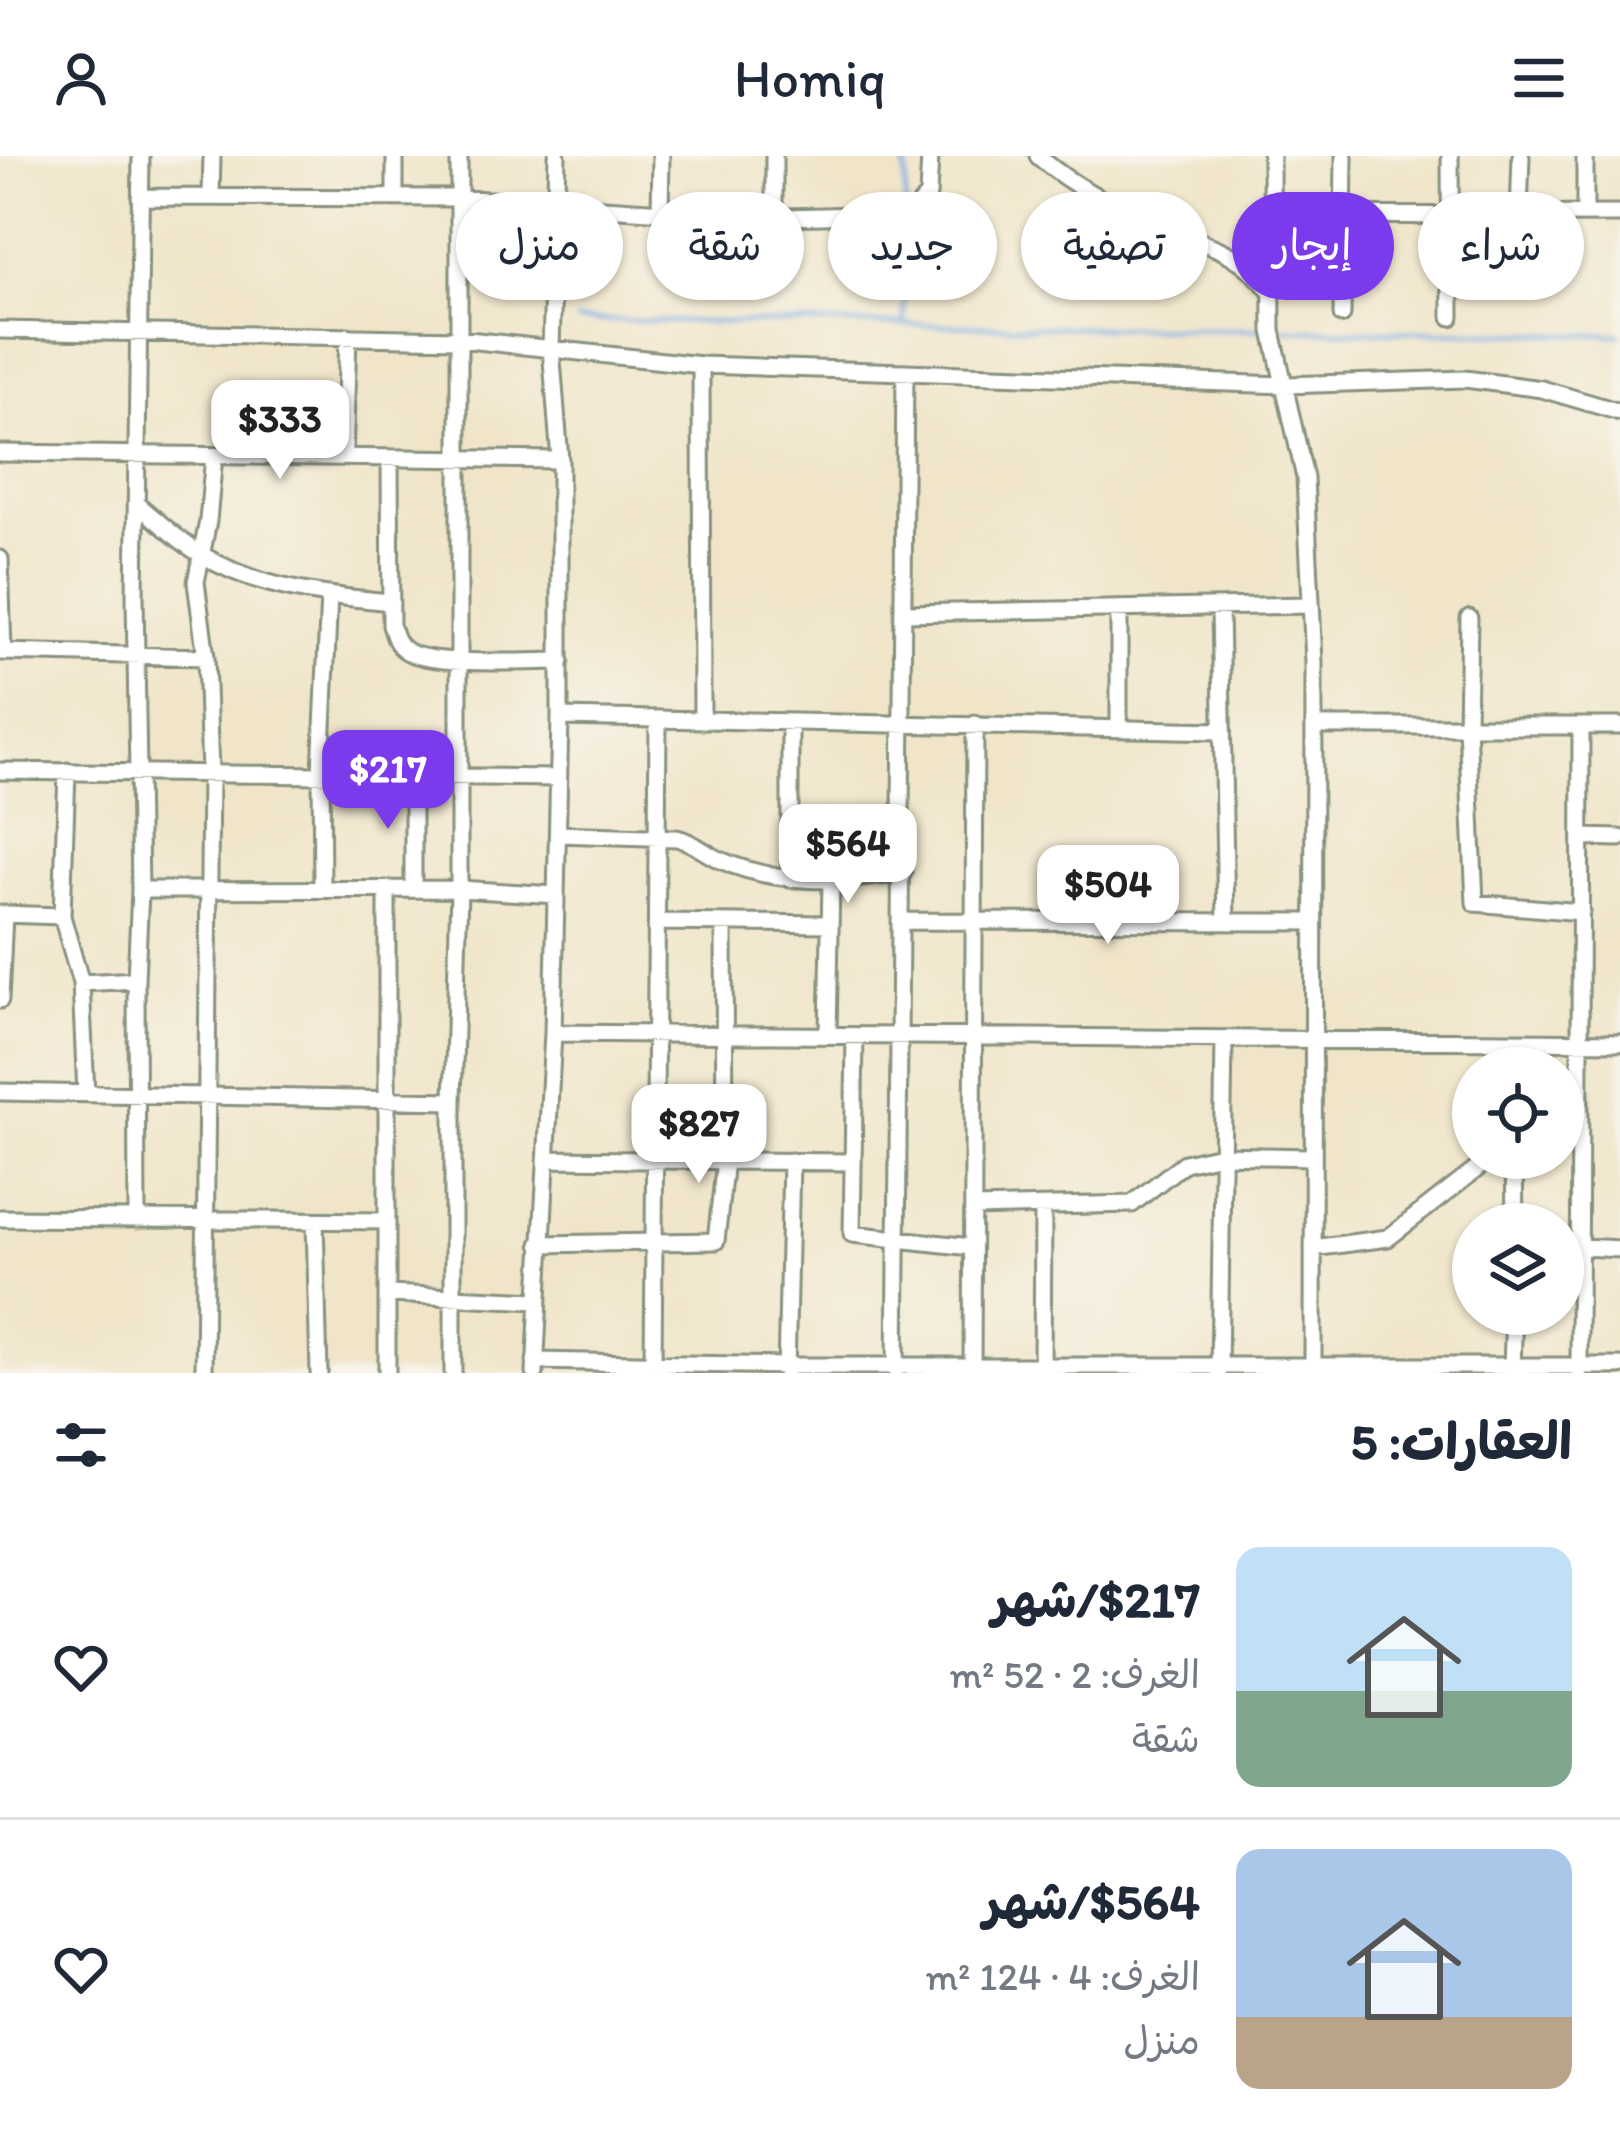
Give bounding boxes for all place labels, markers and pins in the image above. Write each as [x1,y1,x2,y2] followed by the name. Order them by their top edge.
[209,380,351,482] pin: $333
[317,730,459,832] pin: $217
[777,804,919,906] pin: $564
[1037,845,1179,947] pin: $504
[628,1084,770,1186] pin: $827

